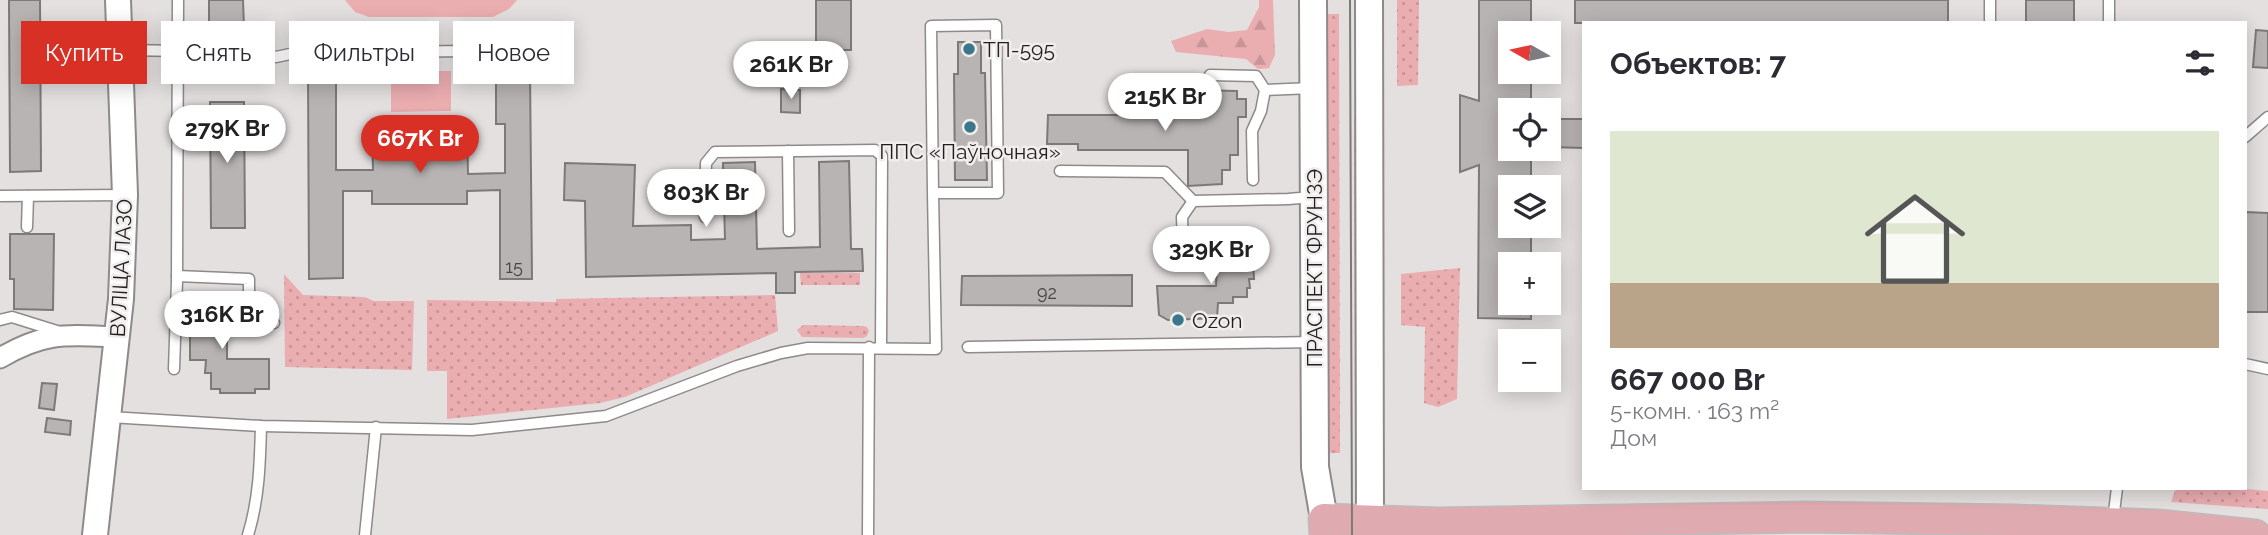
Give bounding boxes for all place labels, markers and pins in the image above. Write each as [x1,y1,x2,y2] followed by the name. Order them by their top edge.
[983,37,1055,62] place label: ТП-595
[961,41,977,57] marker: ТП-595
[726,42,856,101] pin: 261K Br
[1100,74,1230,133] pin: 215K Br
[162,106,292,165] pin: 279K Br
[355,116,485,175] pin: 667K Br
[962,119,978,135] marker: ППС «Паўночная»
[879,139,1061,164] place label: ППС «Паўночная»
[641,170,771,229] pin: 803K Br
[1146,226,1276,286] pin: 329K Br
[157,292,287,351] pin: 316K Br
[1192,308,1243,333] place label: Ozon
[1170,312,1186,328] marker: Ozon

